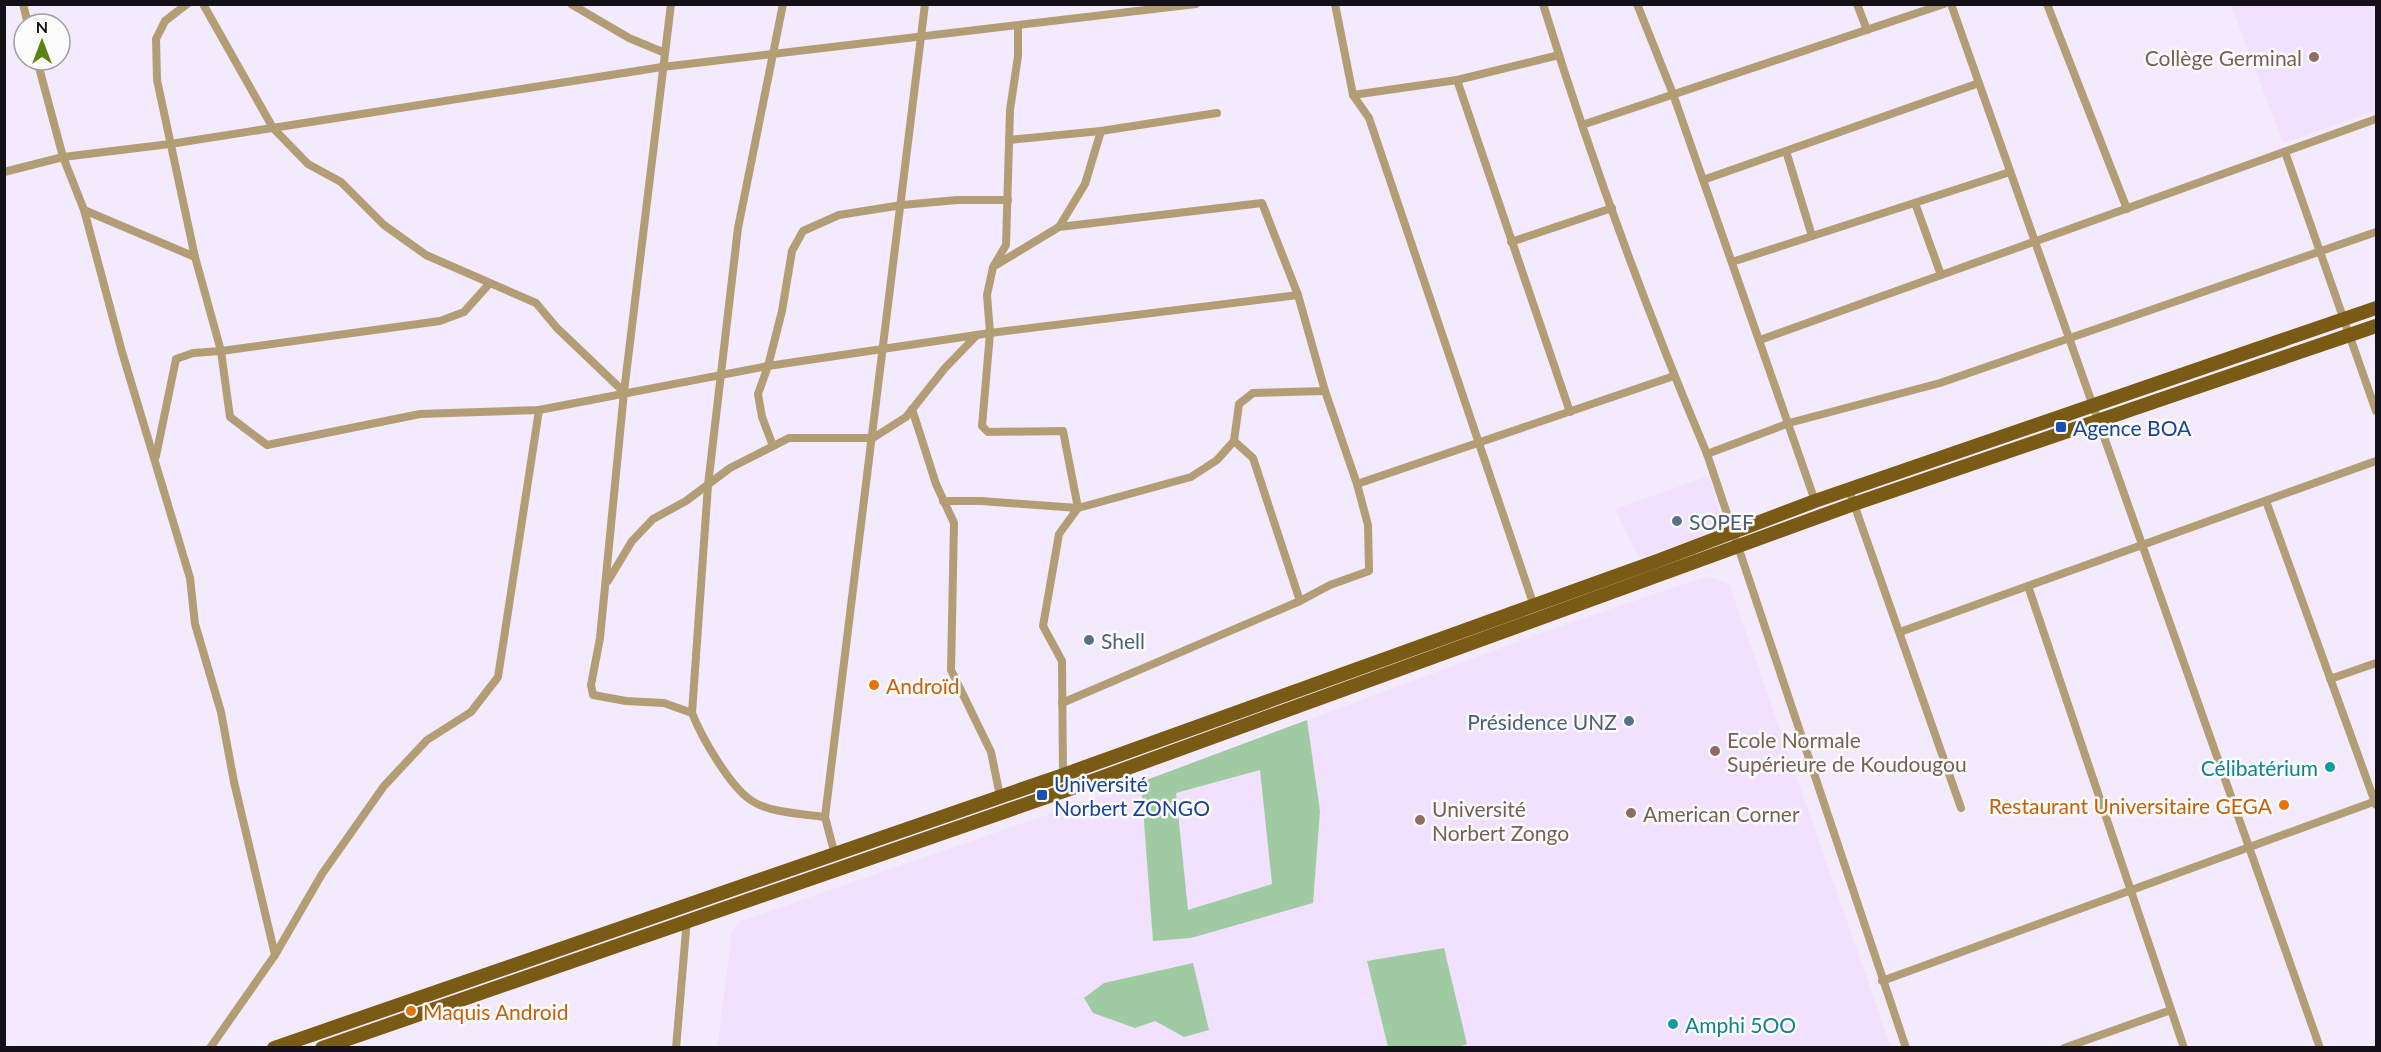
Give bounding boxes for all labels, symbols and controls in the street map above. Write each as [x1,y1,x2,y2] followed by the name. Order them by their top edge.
[12,12,72,72] north arrow
[36,17,48,36] text: N
[2145,45,2302,70] place label: Collège Germinal
[2307,50,2321,64] marker: Collège Germinal
[2073,415,2192,440] place label: Agence BOA
[2054,420,2068,434] marker: Agence BOA
[1689,509,1754,534] place label: SOPEF
[1670,514,1684,528] marker: SOPEF
[1101,628,1145,653] place label: Shell
[1082,633,1096,647] marker: Shell
[886,673,960,698] place label: Androïd
[867,678,881,692] marker: Androïd
[1467,709,1617,734] place label: Présidence UNZ
[1622,714,1636,728] marker: Présidence UNZ
[1727,727,1967,776] place label: Ecole Normale Supérieure de Koudougou
[1708,744,1722,758] marker: Ecole Normale Supérieure de Koudougou
[2201,755,2318,780] place label: Célibatérium
[2323,760,2337,774] marker: Célibatérium
[1054,771,1210,820] place label: Université Norbert ZONGO
[1035,788,1049,802] marker: Université Norbert ZONGO
[1989,793,2273,818] place label: Restaurant Universitaire GEGA
[1432,796,1569,845] place label: Université Norbert Zongo
[2277,798,2291,812] marker: Restaurant Universitaire GEGA
[1643,801,1800,826] place label: American Corner
[1624,806,1638,820] marker: American Corner
[1413,813,1427,827] marker: Université Norbert Zongo
[423,999,568,1024] place label: Maquis Android
[404,1004,418,1018] marker: Maquis Android
[1685,1012,1796,1037] place label: Amphi 5OO
[1666,1017,1680,1031] marker: Amphi 5OO

